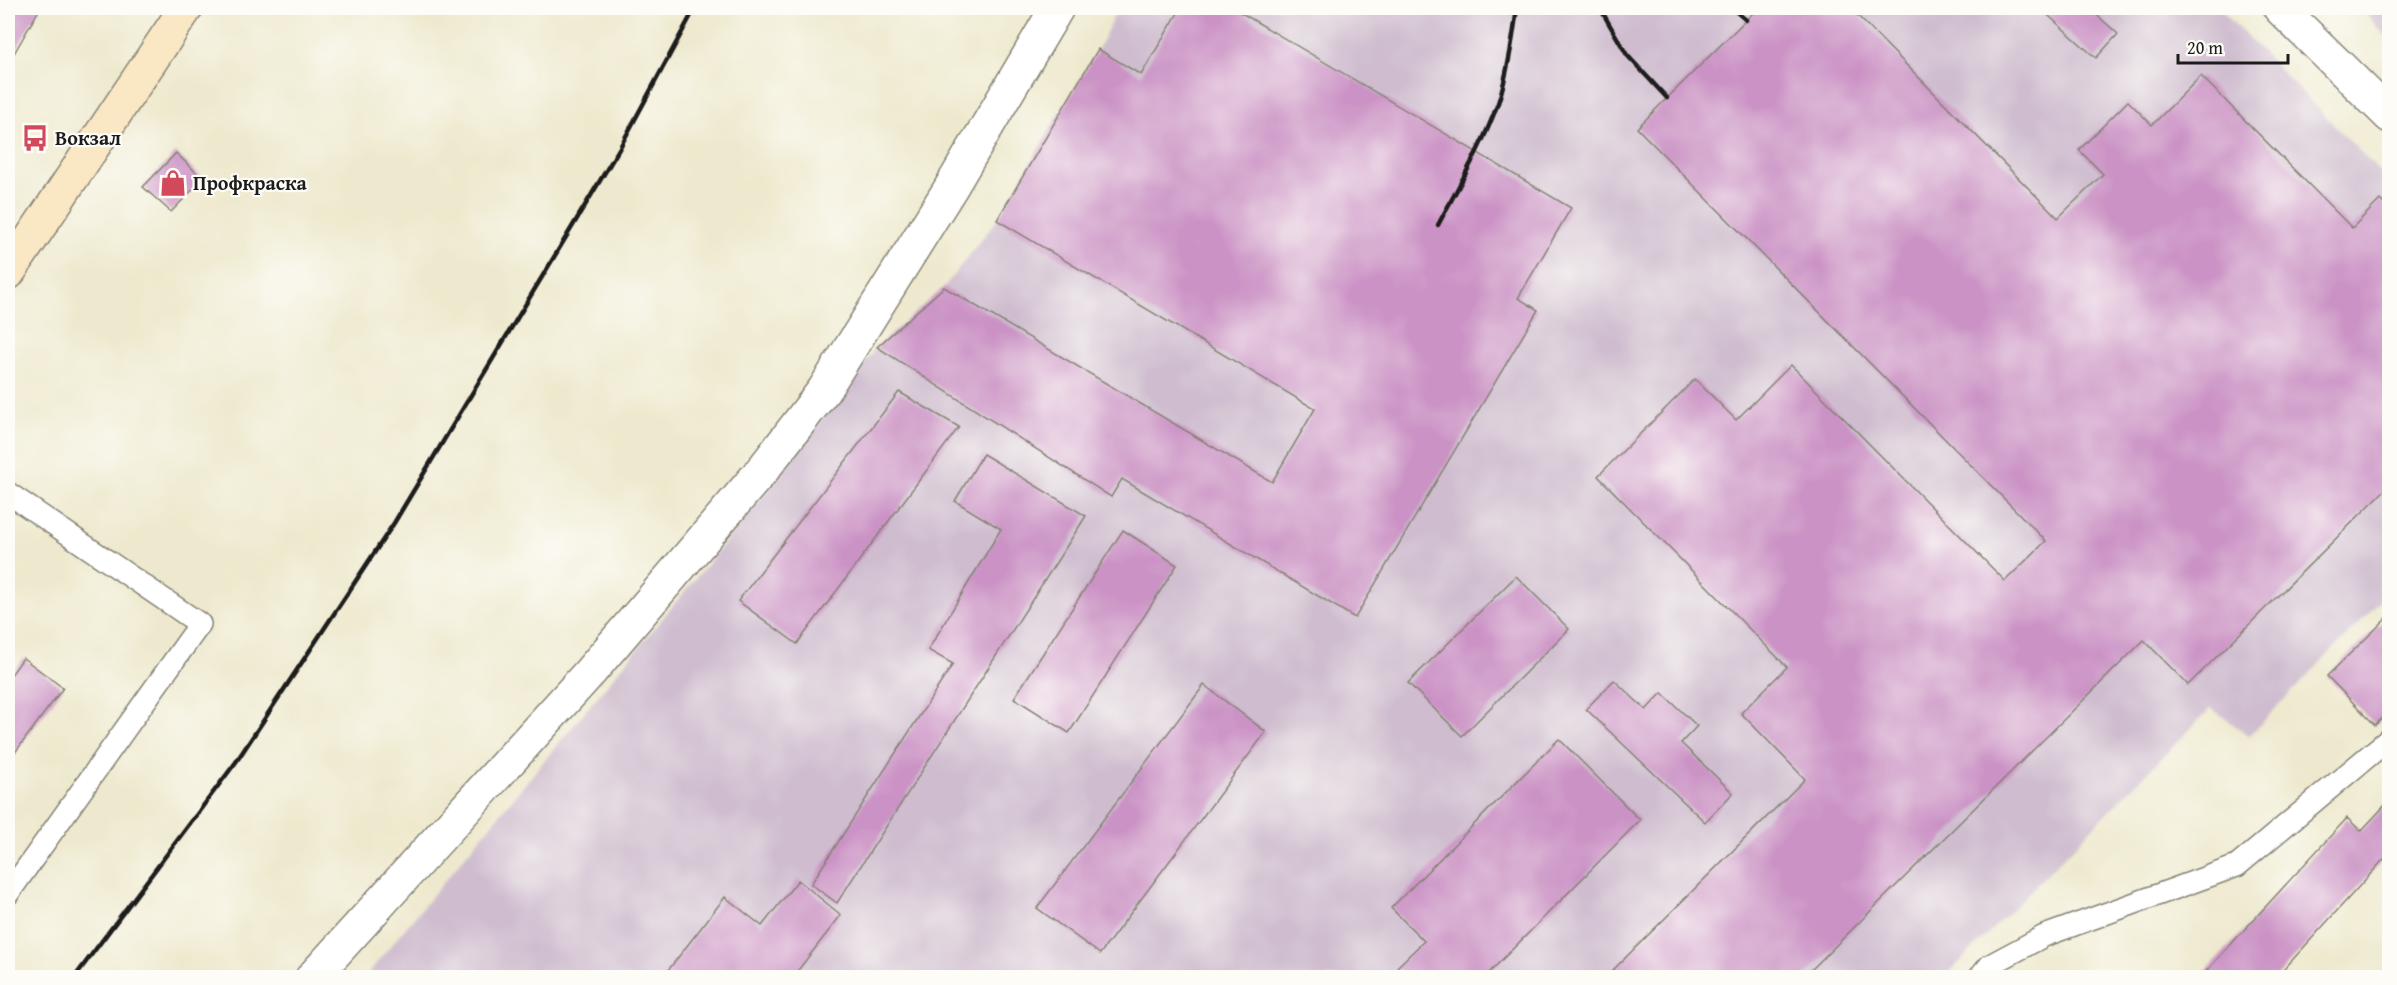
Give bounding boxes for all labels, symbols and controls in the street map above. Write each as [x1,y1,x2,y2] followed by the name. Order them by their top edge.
[2178,27,2288,65] scale bar
[2187,34,2223,61] text: 20 m
[20,123,50,153] bus stop icon: Вокзал
[55,123,121,152] place label: Вокзал
[158,168,188,198] shop icon: Профкраска
[193,168,307,197] place label: Профкраска

